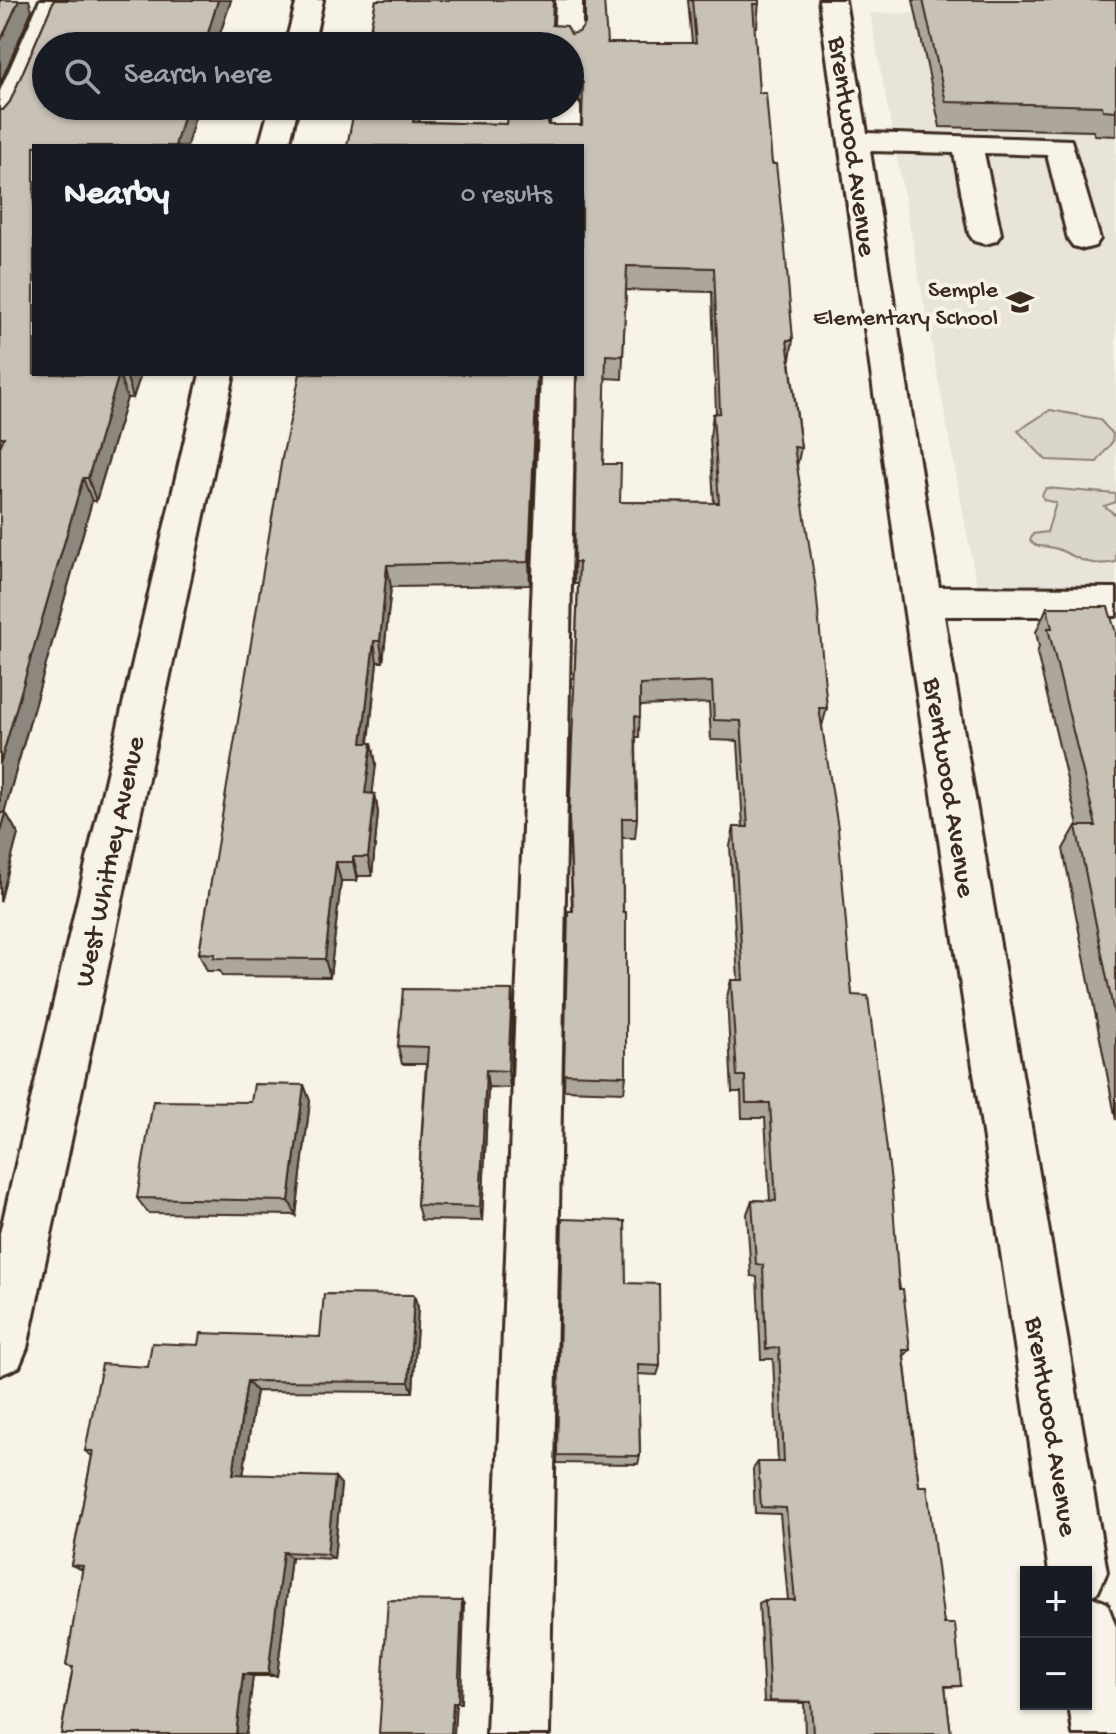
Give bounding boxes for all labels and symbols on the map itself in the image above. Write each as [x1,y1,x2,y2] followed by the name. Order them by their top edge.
[819,34,882,259] street label: Brentwood Avenue
[813,277,999,334] place label: Semple Elementary School
[1005,287,1035,317] school or university icon: Semple Elementary School
[914,675,981,900] street label: Brentwood Avenue
[69,733,154,990] street label: West Whitney Avenue
[1016,1314,1083,1539] street label: Brentwood Avenue

